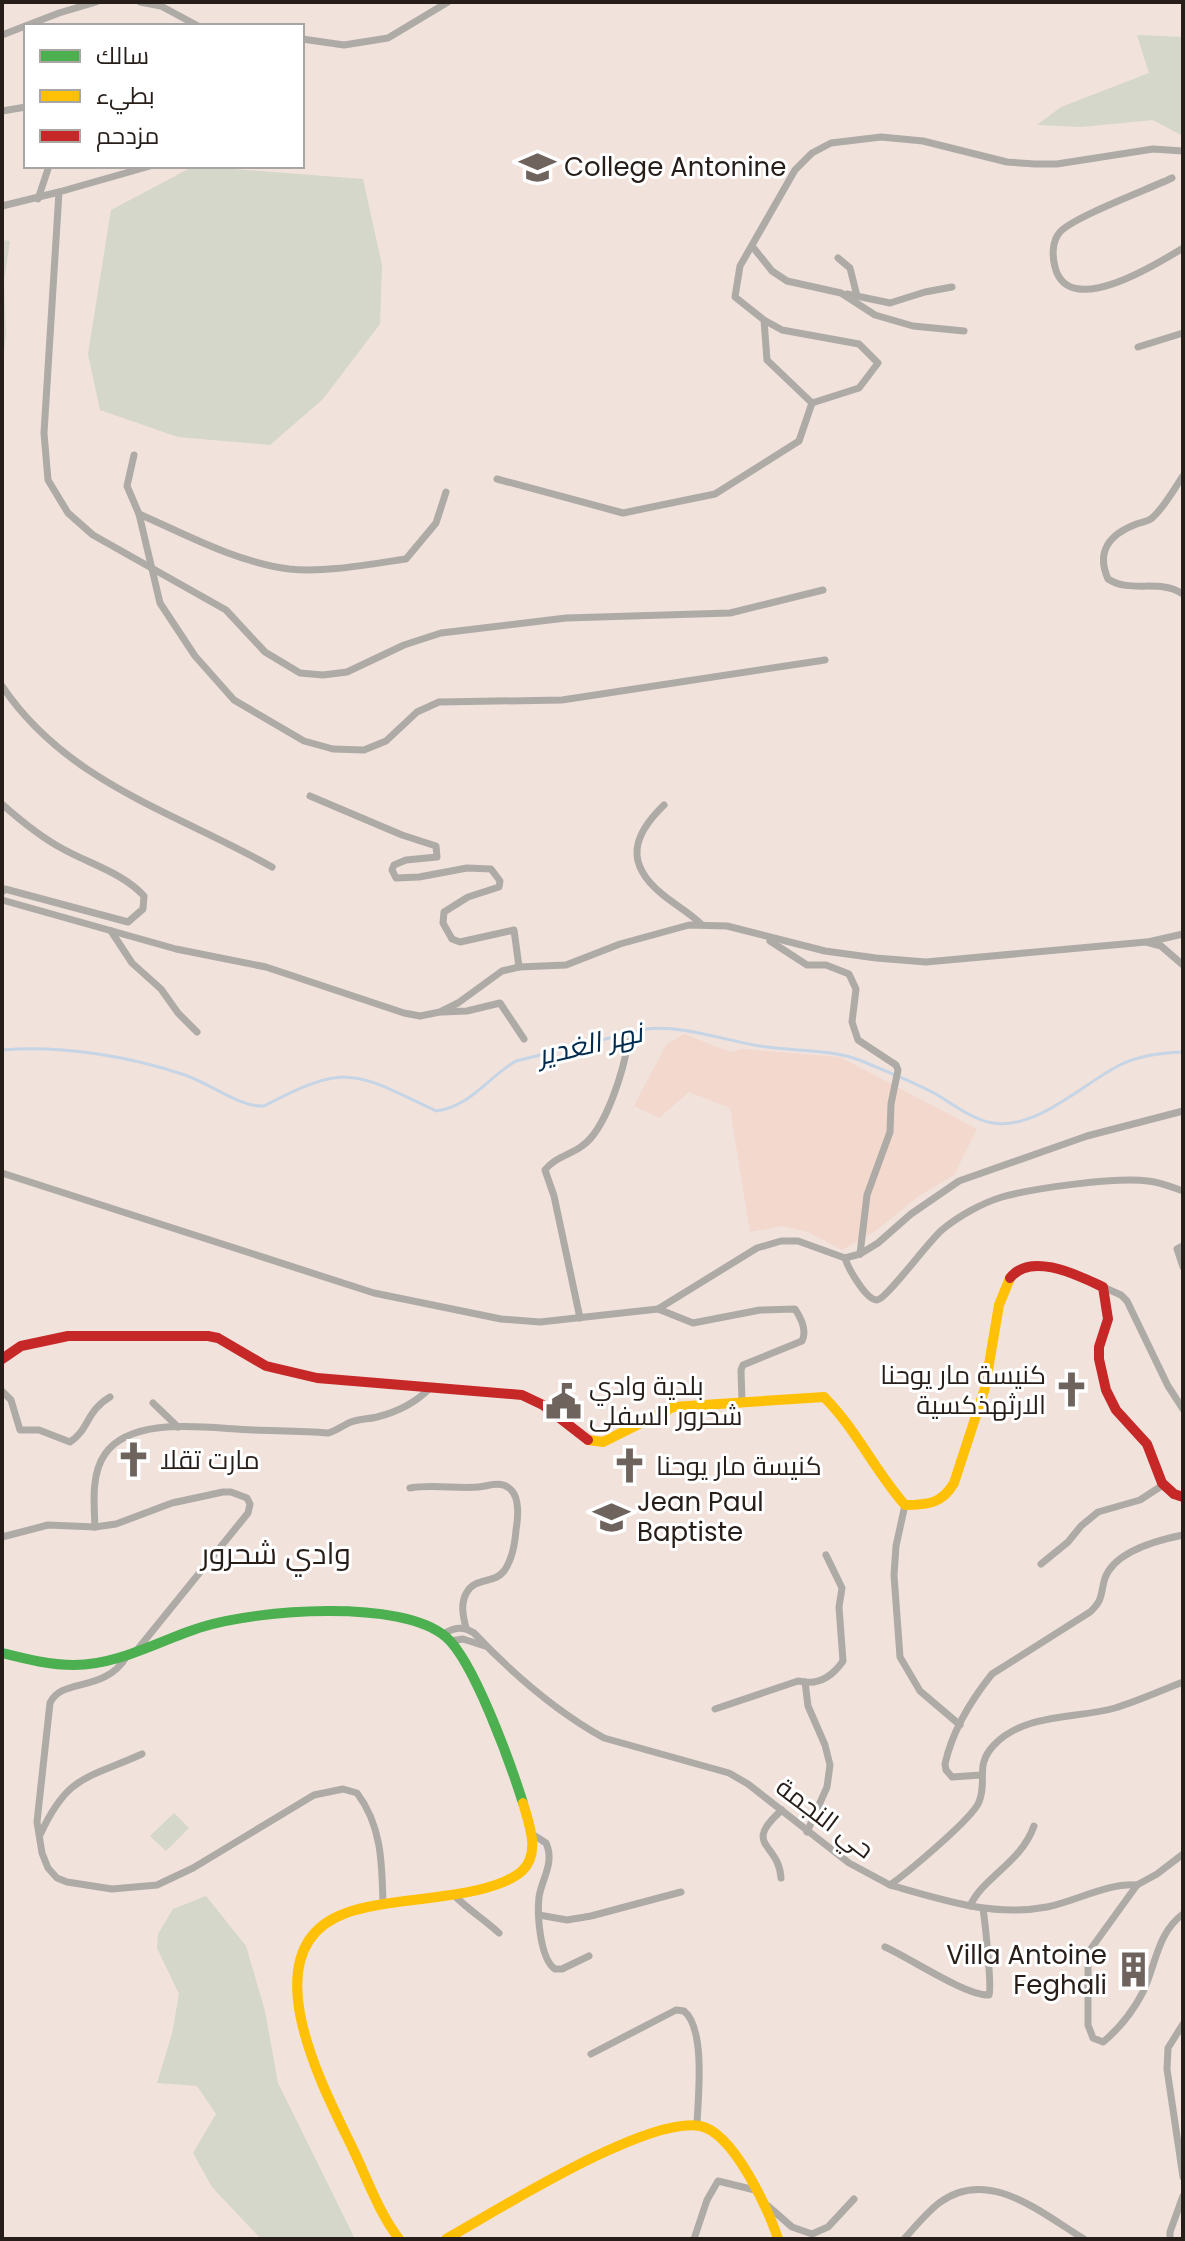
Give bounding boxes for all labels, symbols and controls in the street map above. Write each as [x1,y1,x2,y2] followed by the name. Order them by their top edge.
[24,24,304,168] legend
[96,39,149,72] text: سالك
[96,79,155,115] text: بطيء
[96,119,159,152] text: مزدحم
[519,148,557,186] school or university icon: College Antonine
[564,149,786,185] place label: College Antonine
[531,1012,649,1076] water label: نهر الغدير
[880,1357,1046,1423] place label: كنيسة مار يوحنا الارثهذكسية
[589,1368,742,1434] place label: بلدية وادي شحرور السفلى
[1053,1371,1091,1409] church icon: كنيسة مار يوحنا الارثهذكسية
[544,1382,582,1420] public building icon: بلدية وادي شحرور السفلى
[115,1441,153,1479] church icon: مارت تقلا
[160,1442,260,1478] place label: مارت تقلا
[611,1447,649,1485] church icon: كنيسة مار يوحنا
[656,1448,822,1484] place label: كنيسة مار يوحنا
[637,1484,764,1550] place label: Jean Paul Baptiste
[592,1498,630,1536] school or university icon: Jean Paul Baptiste
[199,1532,351,1577] district label: وادي شحرور
[767,1769,882,1869] street label: حي النجمة
[946,1937,1107,2003] place label: Villa Antoine Feghali
[1114,1951,1152,1989] building icon: Villa Antoine Feghali

